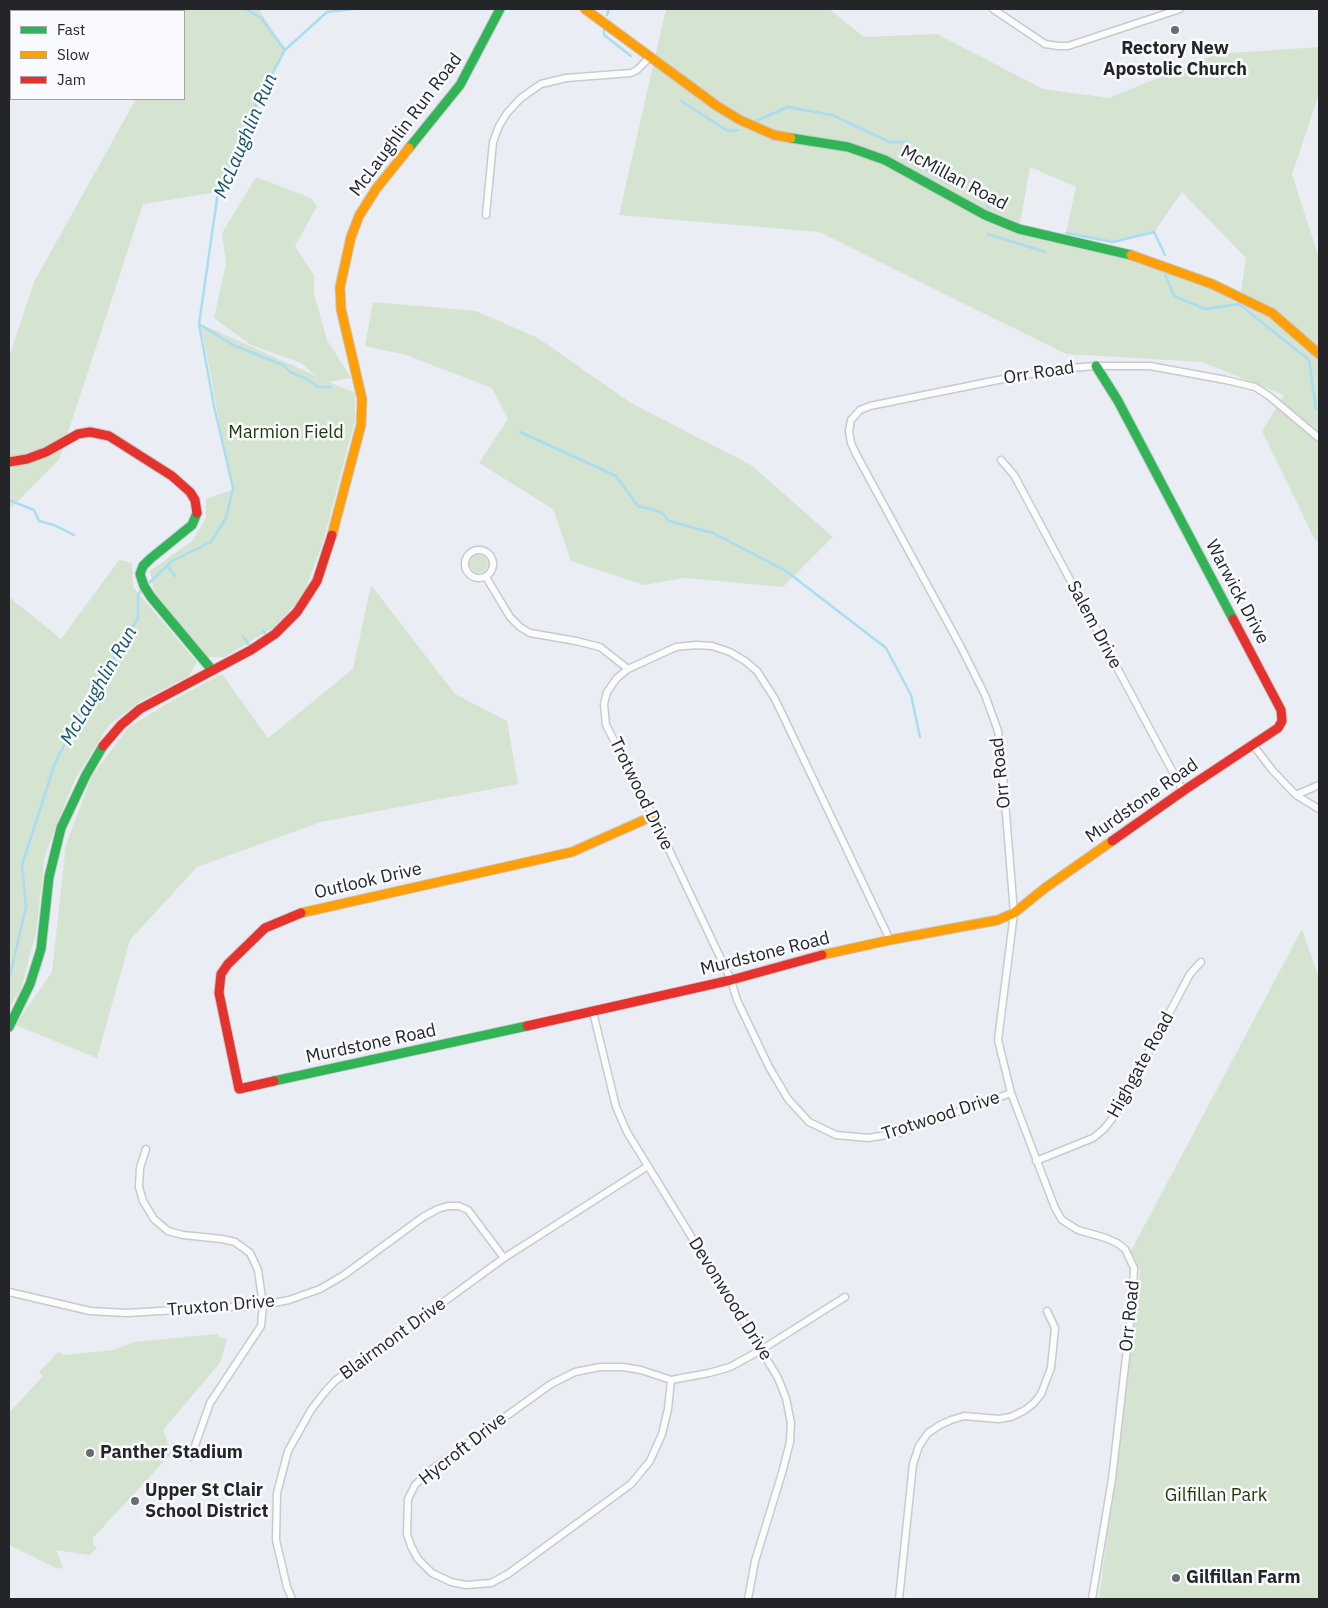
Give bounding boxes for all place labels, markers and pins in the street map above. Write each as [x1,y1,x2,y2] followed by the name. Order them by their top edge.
[1169,24,1181,36] marker: Rectory New Apostolic Church
[1103,38,1247,80] place label: Rectory New Apostolic Church
[100,1442,243,1464] place label: Panther Stadium
[84,1447,96,1459] marker: Panther Stadium
[145,1480,268,1522] place label: Upper St Clair School District
[129,1495,141,1507] marker: Upper St Clair School District
[1186,1567,1301,1589] place label: Gilfillan Farm
[1170,1572,1182,1584] marker: Gilfillan Farm

